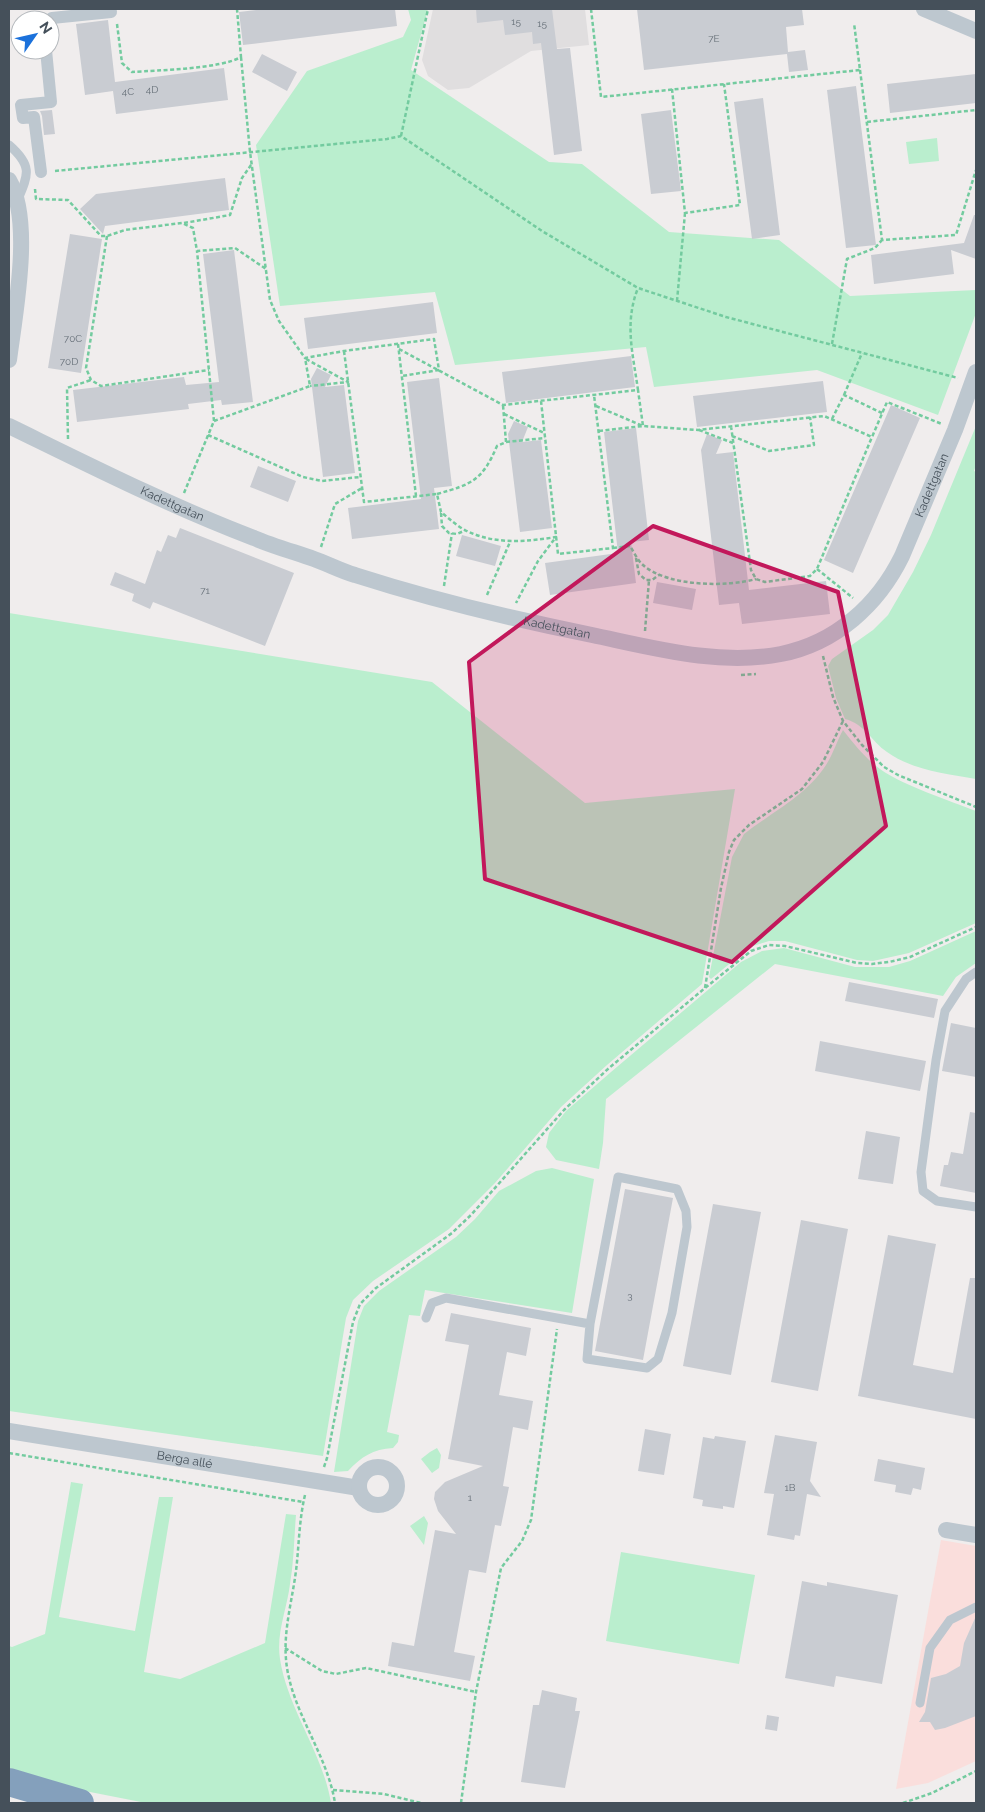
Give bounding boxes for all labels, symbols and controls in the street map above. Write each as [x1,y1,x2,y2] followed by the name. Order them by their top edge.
[10,10,60,60] north arrow
[511,16,521,27] house number: 15
[537,18,547,29] house number: 15
[36,19,55,37] text: N
[708,33,720,44] house number: 7E
[146,84,158,95] house number: 4D
[122,86,134,97] house number: 4C
[64,333,82,344] house number: 70C
[60,356,78,367] house number: 70D
[912,451,951,519] street label: Kadettgatan
[138,484,206,524] street label: Kadettgatan
[200,585,211,596] house number: 71
[522,614,592,642] street label: Kadettgatan
[627,1290,633,1301] house number: 3
[156,1448,214,1471] street label: Berga allé
[785,1482,796,1493] house number: 1B
[468,1492,473,1503] house number: 1

